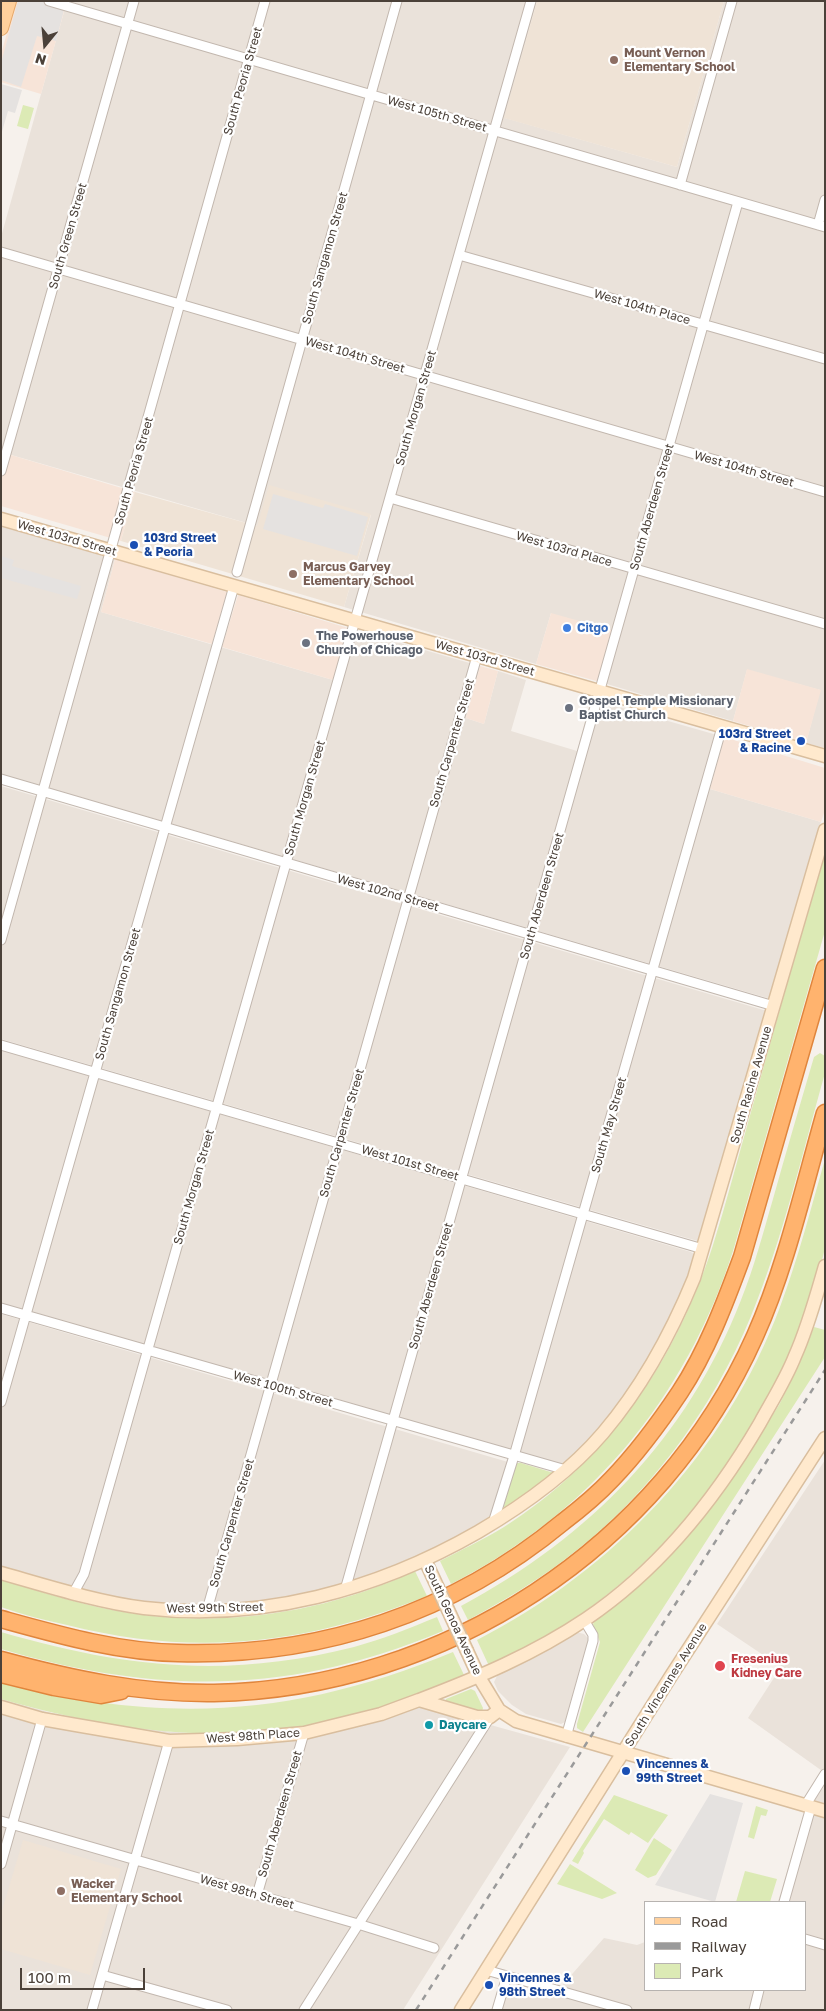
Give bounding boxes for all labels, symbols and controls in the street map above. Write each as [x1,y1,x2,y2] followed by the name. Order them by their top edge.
[20,20,70,70] north arrow
[221,25,265,137] street label: South Peoria Street
[624,46,735,74] place label: Mount Vernon Elementary School
[33,50,48,70] text: N
[608,54,620,66] marker: Mount Vernon Elementary School
[385,93,489,135] street label: West 105th Street
[46,181,90,291] street label: South Green Street
[299,190,351,326] street label: South Sangamon Street
[592,286,692,328] street label: West 104th Place
[303,334,407,376] street label: West 104th Street
[393,349,439,467] street label: South Morgan Street
[112,415,156,527] street label: South Peoria Street
[627,442,677,572] street label: South Aberdeen Street
[692,448,796,490] street label: West 104th Street
[16,517,118,559] street label: West 103rd Street
[514,528,614,570] street label: West 103rd Place
[144,531,216,559] place label: 103rd Street & Peoria
[128,539,140,551] marker: 103rd Street & Peoria
[303,560,414,588] place label: Marcus Garvey Elementary School
[287,568,299,580] marker: Marcus Garvey Elementary School
[577,621,608,635] place label: Citgo
[561,622,573,634] marker: Citgo
[316,629,423,657] place label: The Powerhouse Church of Chicago
[300,637,312,649] marker: The Powerhouse Church of Chicago
[434,637,536,679] street label: West 103rd Street
[427,677,477,809] street label: South Carpenter Street
[579,694,733,722] place label: Gospel Temple Missionary Baptist Church
[563,702,575,714] marker: Gospel Temple Missionary Baptist Church
[719,727,791,755] place label: 103rd Street & Racine
[795,735,807,747] marker: 103rd Street & Racine
[282,739,328,857] street label: South Morgan Street
[517,831,567,961] street label: South Aberdeen Street
[335,872,441,914] street label: West 102nd Street
[92,926,144,1062] street label: South Sangamon Street
[727,1025,775,1145] street label: South Racine Avenue
[317,1067,367,1199] street label: South Carpenter Street
[588,1075,630,1175] street label: South May Street
[171,1128,217,1246] street label: South Morgan Street
[360,1142,460,1184] street label: West 101st Street
[406,1221,456,1351] street label: South Aberdeen Street
[231,1368,335,1410] street label: West 100th Street
[207,1457,257,1589] street label: South Carpenter Street
[421,1563,485,1677] street label: South Genoa Avenue
[166,1600,264,1616] street label: West 99th Street
[622,1621,710,1749] street label: South Vincennes Avenue
[731,1652,802,1680] place label: Fresenius Kidney Care
[713,1659,727,1673] marker: Fresenius Kidney Care
[439,1718,487,1732] place label: Daycare
[423,1719,435,1731] marker: Daycare
[206,1726,300,1746] street label: West 98th Place
[255,1749,305,1879] street label: South Aberdeen Street
[636,1757,709,1785] place label: Vincennes & 99th Street
[620,1765,632,1777] marker: Vincennes & 99th Street
[198,1872,296,1912] street label: West 98th Street
[71,1877,182,1905] place label: Wacker Elementary School
[55,1885,67,1897] marker: Wacker Elementary School
[644,1901,806,1991] legend
[691,1912,728,1930] text: Road
[691,1937,747,1955] text: Railway
[22,1958,148,1990] scale bar
[691,1962,723,1980] text: Park
[28,1968,71,1986] text: 100 m
[499,1971,572,1999] place label: Vincennes & 98th Street
[483,1979,495,1991] marker: Vincennes & 98th Street

